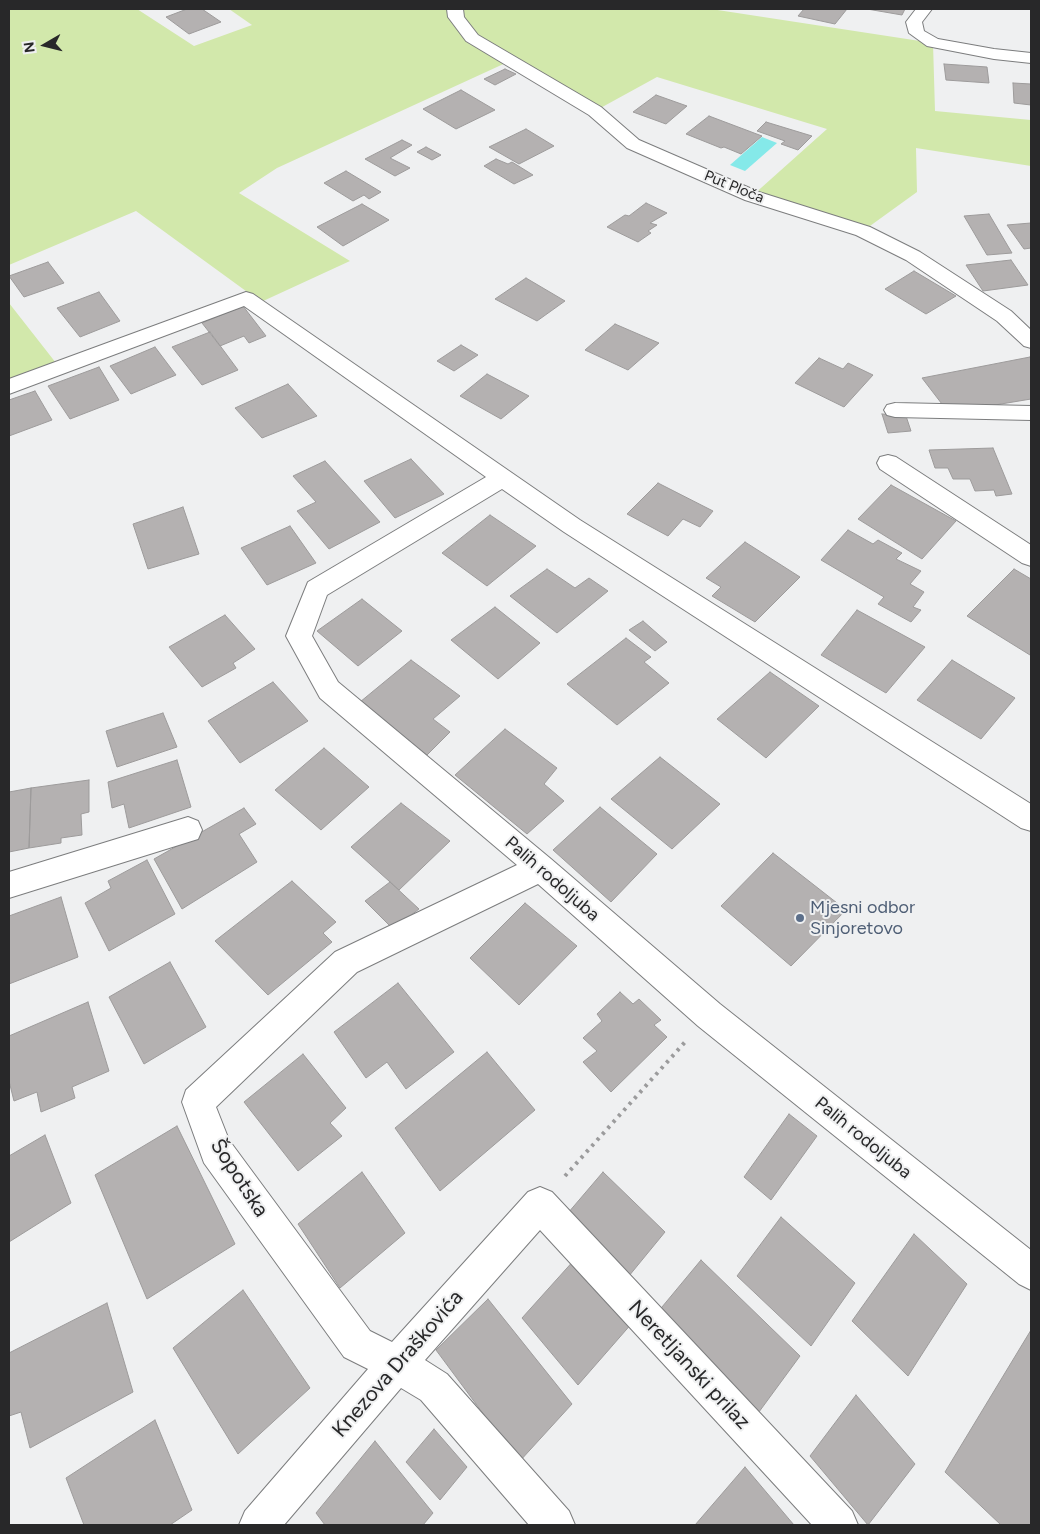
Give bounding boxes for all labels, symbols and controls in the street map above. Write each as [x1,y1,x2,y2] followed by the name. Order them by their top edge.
[20,20,70,70] north arrow
[20,41,39,54] text: N
[702,167,766,207] street label: Put Ploča
[500,832,604,926] street label: Palih rodoljuba
[810,897,915,940] place label: Mjesni odbor Sinjoretovo
[794,912,806,924] marker: Mjesni odbor Sinjoretovo
[810,1092,916,1184] street label: Palih rodoljuba
[204,1134,274,1222] street label: Šopotska
[327,1285,469,1443] street label: Knezova Draškovića
[623,1295,755,1435] street label: Neretljanski prilaz

